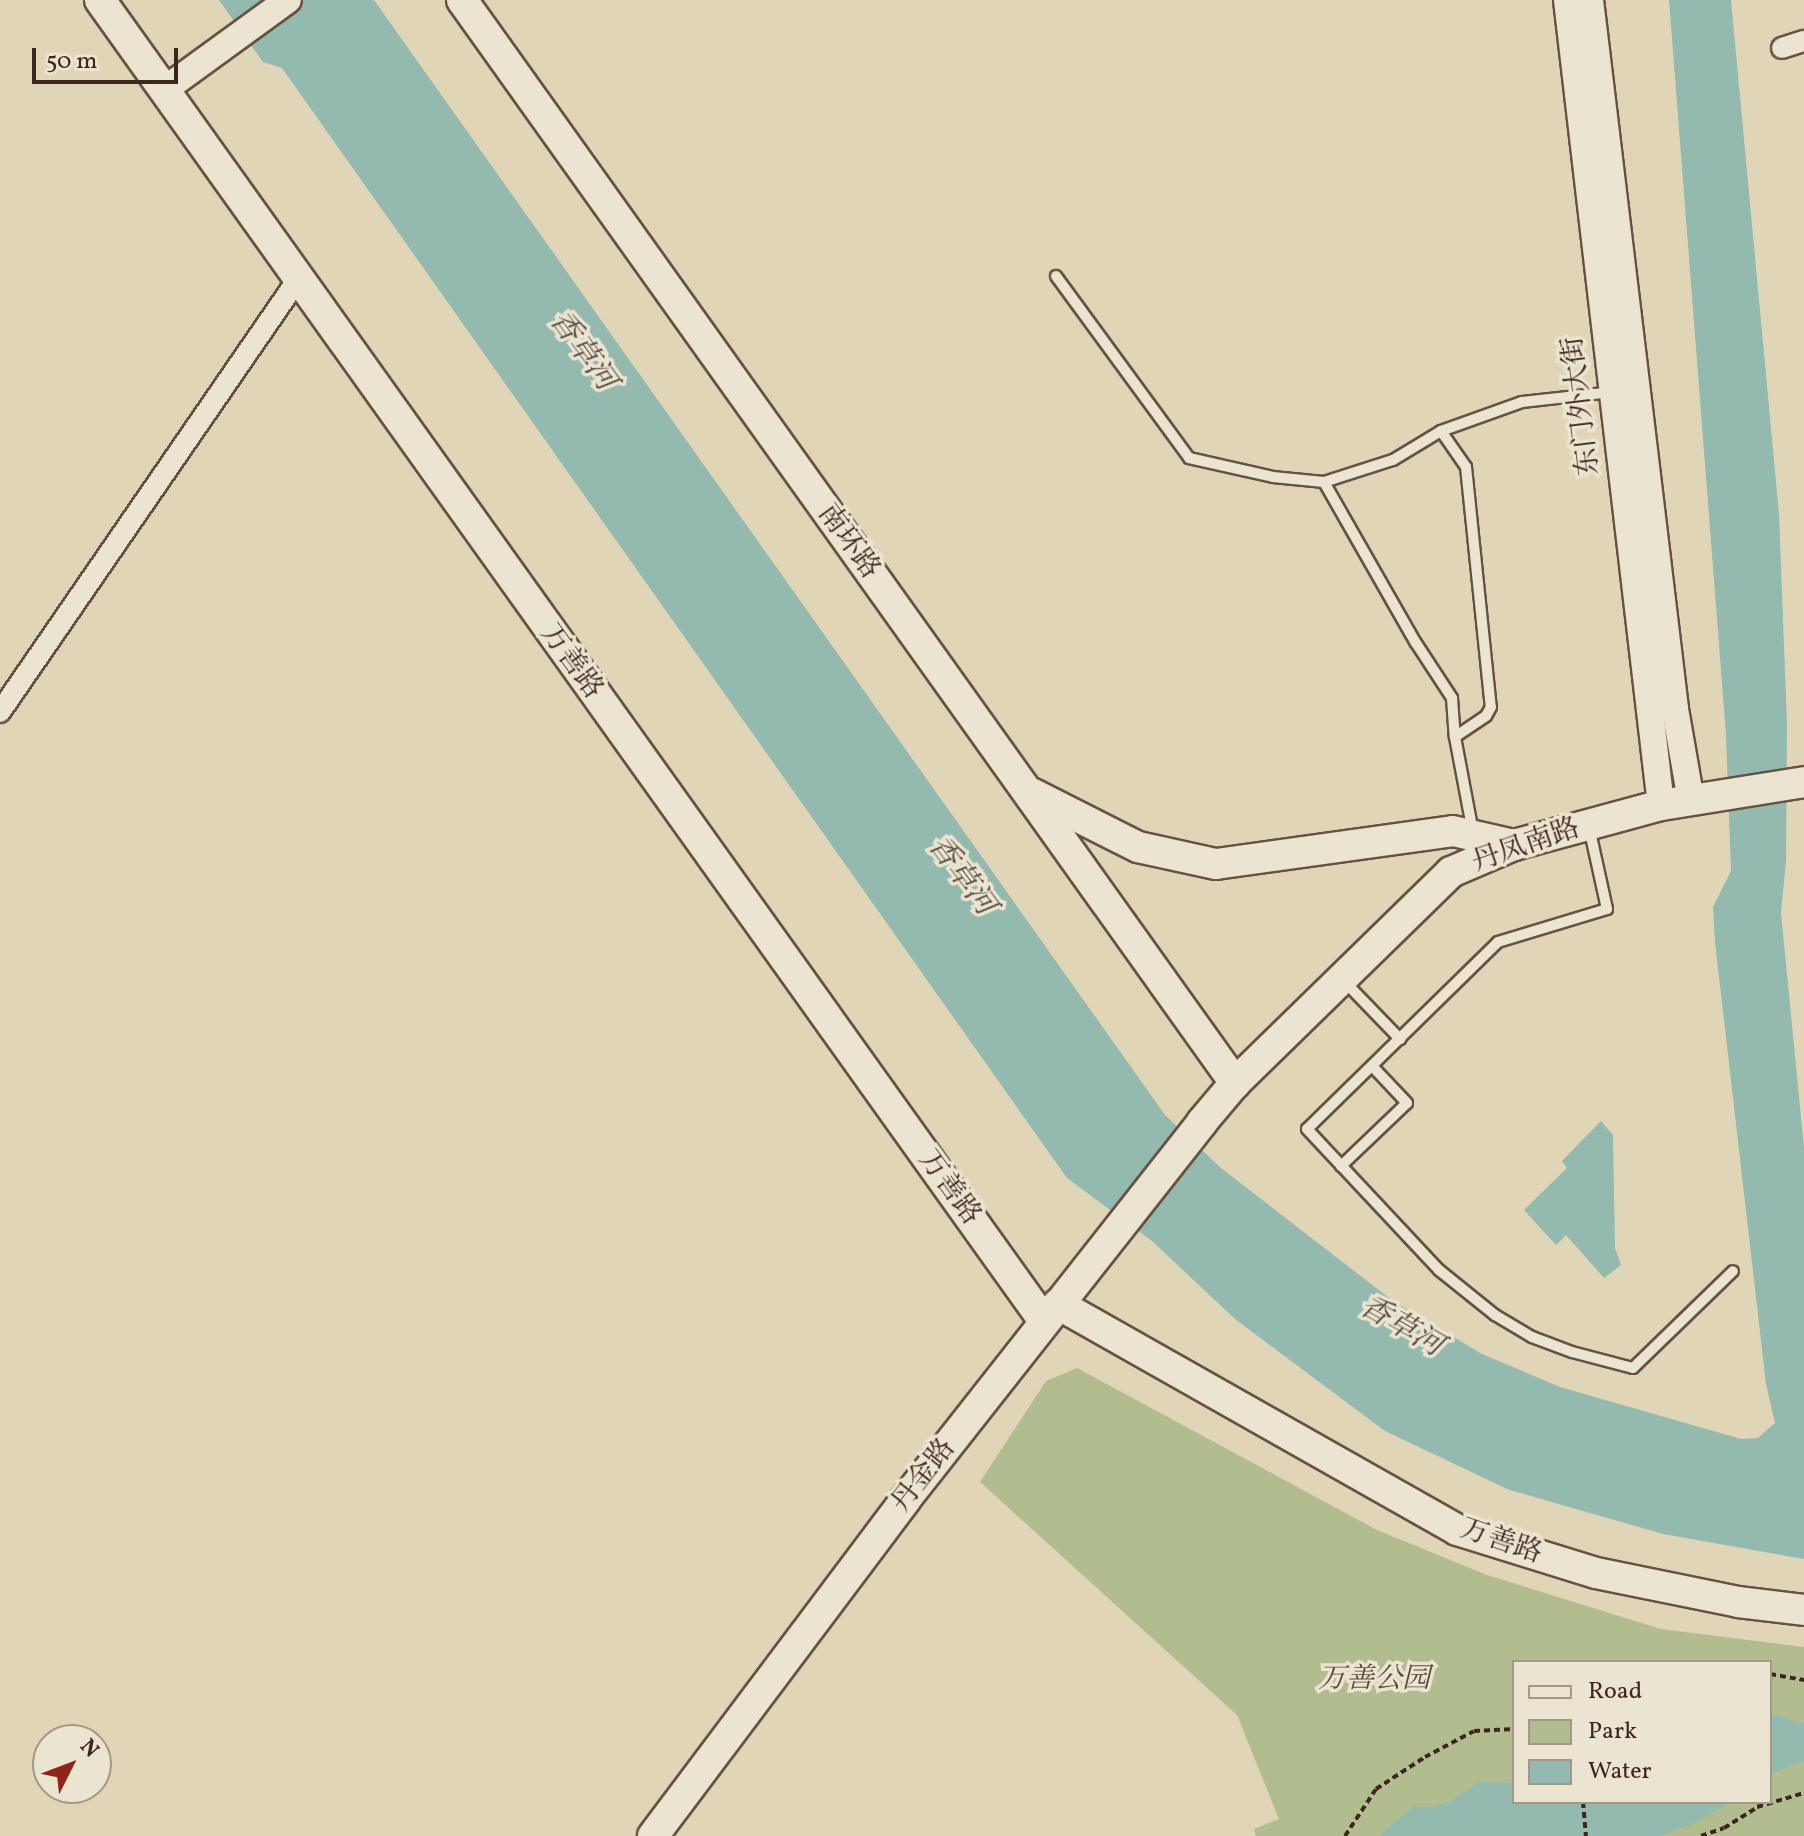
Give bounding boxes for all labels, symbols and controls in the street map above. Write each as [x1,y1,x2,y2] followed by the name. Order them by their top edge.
[36,32,182,82] scale bar
[46,45,98,79] text: 50 m
[541,304,623,398] water label: 香草河
[1557,334,1607,478] street label: 东门外大街
[810,498,886,586] street label: 南环路
[533,618,609,706] street label: 万善路
[1468,812,1584,880] street label: 丹凤南路
[920,829,1002,923] water label: 香草河
[911,1144,987,1232] street label: 万善路
[1353,1289,1449,1365] water label: 香草河
[885,1433,963,1519] street label: 丹金路
[1456,1512,1546,1572] street label: 万善路
[1512,1660,1772,1804] legend
[1318,1663,1430,1697] park label: 万善公园
[1588,1675,1642,1709] text: Road
[1588,1715,1637,1749] text: Park
[32,1724,112,1804] north arrow
[72,1733,106,1765] text: N
[1588,1755,1652,1789] text: Water

